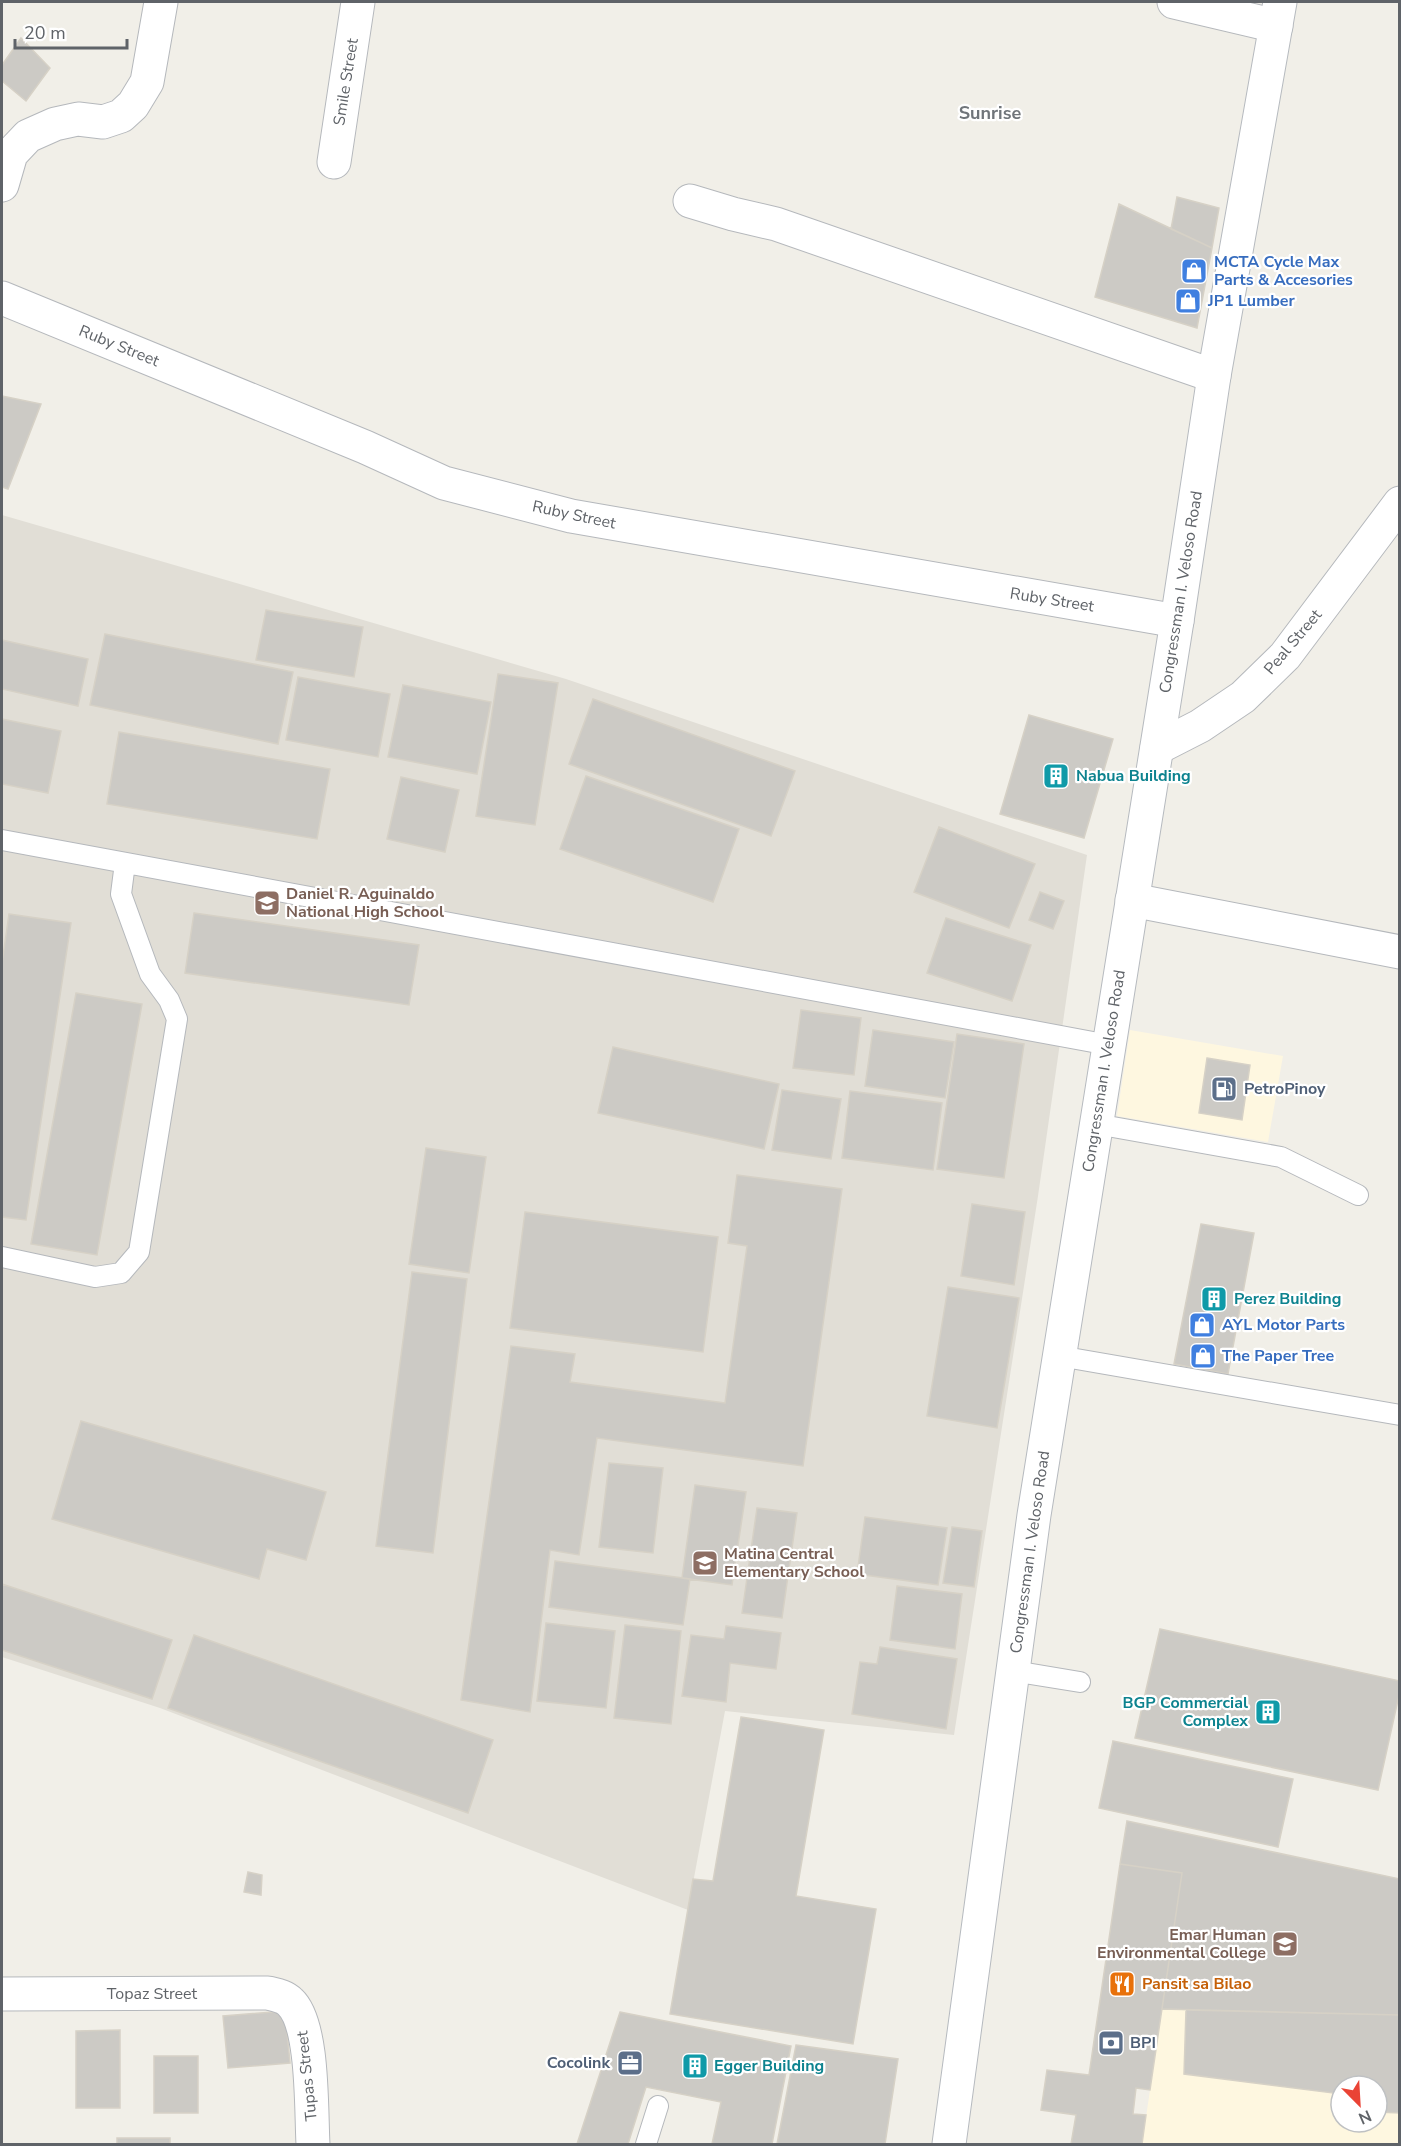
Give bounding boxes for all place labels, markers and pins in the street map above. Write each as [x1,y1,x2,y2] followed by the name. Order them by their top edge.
[1214,251,1353,291] place label: MCTA Cycle Max Parts & Accesories
[1179,256,1209,286] shop icon: MCTA Cycle Max Parts & Accesories
[1173,286,1203,316] shop icon: JP1 Lumber
[1207,290,1295,312] place label: JP1 Lumber
[1041,761,1071,791] building icon: Nabua Building
[1076,765,1191,787] place label: Nabua Building
[286,883,444,923] place label: Daniel R. Aguinaldo National High School
[252,888,282,918] school or university icon: Daniel R. Aguinaldo National High School
[1209,1074,1239,1104] fuel station icon: PetroPinoy
[1244,1078,1326,1100] place label: PetroPinoy
[1199,1284,1229,1314] building icon: Perez Building
[1234,1288,1341,1310] place label: Perez Building
[1187,1310,1217,1340] shop icon: AYL Motor Parts
[1222,1314,1345,1336] place label: AYL Motor Parts
[1188,1341,1218,1371] shop icon: The Paper Tree
[1222,1345,1334,1367] place label: The Paper Tree
[724,1543,864,1583] place label: Matina Central Elementary School
[690,1548,720,1578] school or university icon: Matina Central Elementary School
[1123,1692,1248,1732] place label: BGP Commercial Complex
[1253,1697,1283,1727] building icon: BGP Commercial Complex
[1097,1924,1266,1964] place label: Emar Human Environmental College
[1270,1929,1300,1959] school or university icon: Emar Human Environmental College
[1107,1969,1137,1999] restaurant icon: Pansit sa Bilao
[1142,1973,1252,1995] place label: Pansit sa Bilao
[1096,2028,1126,2058] bank icon: BPI
[1130,2032,1156,2054] place label: BPI
[615,2048,645,2078] office icon: Cocolink
[680,2051,710,2081] building icon: Egger Building
[547,2052,610,2074] place label: Cocolink
[714,2055,824,2077] place label: Egger Building

